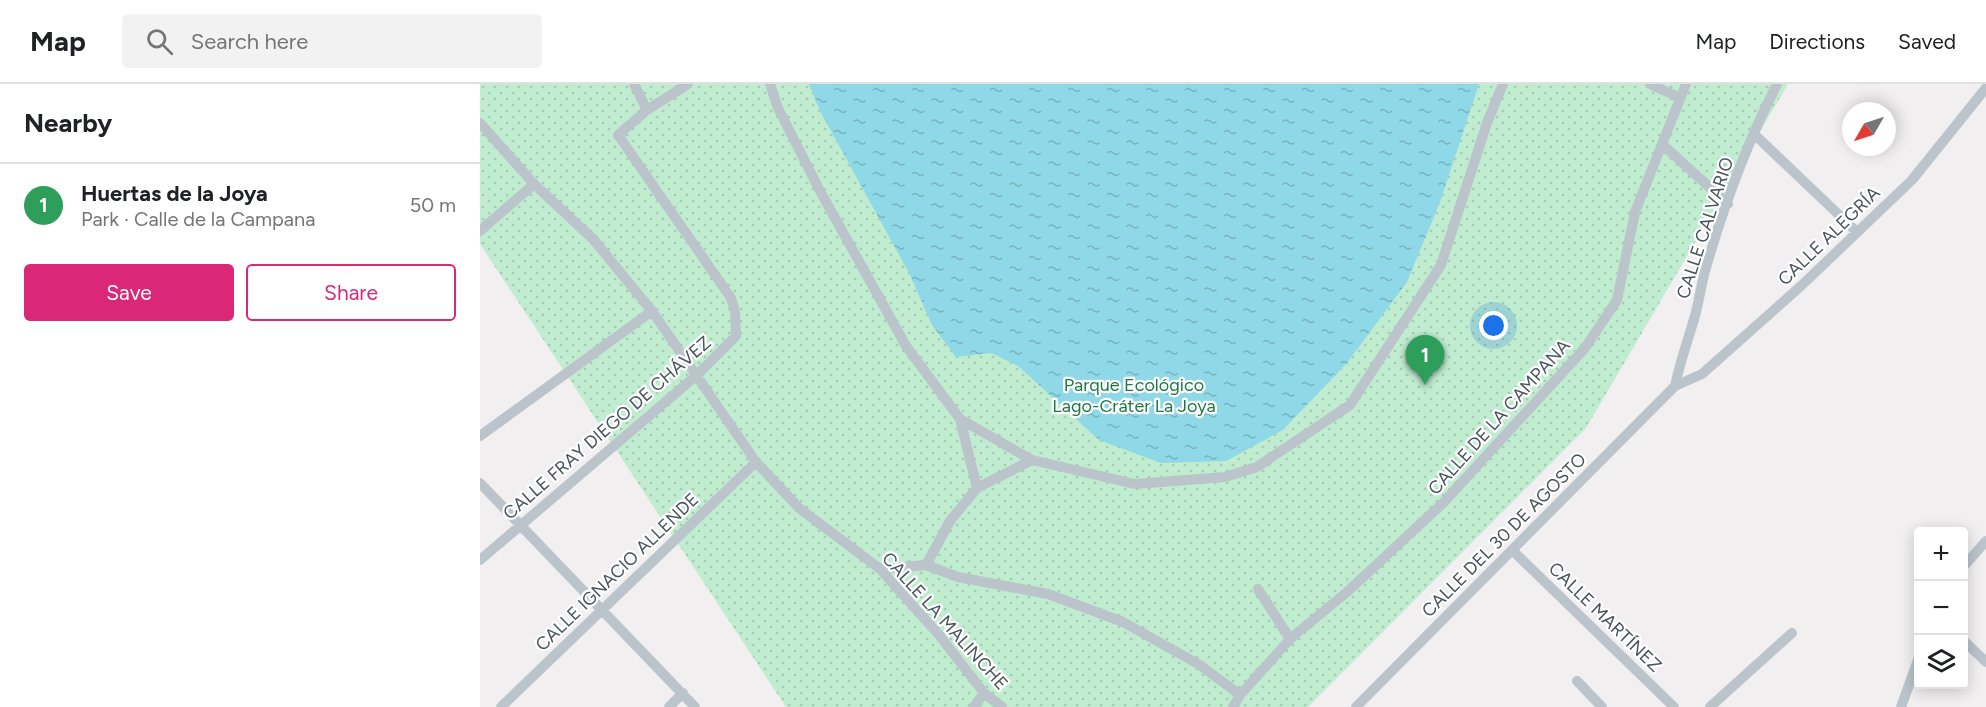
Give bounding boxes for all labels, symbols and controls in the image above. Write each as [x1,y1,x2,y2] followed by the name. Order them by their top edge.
[122,14,542,68] search box
[30,24,86,58] text: Map
[143,25,176,58] icon: search
[191,28,308,55] text: Search here
[1695,29,1736,54] text: Map
[1769,29,1865,54] text: Directions
[1898,29,1956,54] text: Saved
[1842,102,1896,156] north arrow
[24,107,112,139] text: Nearby
[1672,154,1738,302] street label: CALLE CALVARIO
[81,180,268,207] text: Huertas de la Joya
[1773,182,1885,290] street label: CALLE ALEGRÍA
[39,193,48,217] text: 1
[410,193,456,217] text: 50 m
[81,207,315,231] text: Park · Calle de la Campana
[24,264,234,321] button: Save
[246,264,456,321] button: Share
[1479,311,1508,340] your location
[499,332,715,524] street label: CALLE FRAY DIEGO DE CHÁVEZ
[1423,335,1575,499] street label: CALLE DE LA CAMPANA
[1406,336,1444,385] pin: 1
[1052,374,1216,417] park label: Parque Ecológico Lago-Cráter La Joya
[1417,448,1591,622] street label: CALLE DEL 30 DE AGOSTO
[531,488,703,656] street label: CALLE IGNACIO ALLENDE
[1914,527,1968,689] map controls
[1914,527,1968,581] button: +
[877,548,1013,694] street label: CALLE LA MALINCHE
[1544,557,1666,677] street label: CALLE MARTÍNEZ
[1914,581,1968,635] button: −
[1914,635,1968,689] button: layers

